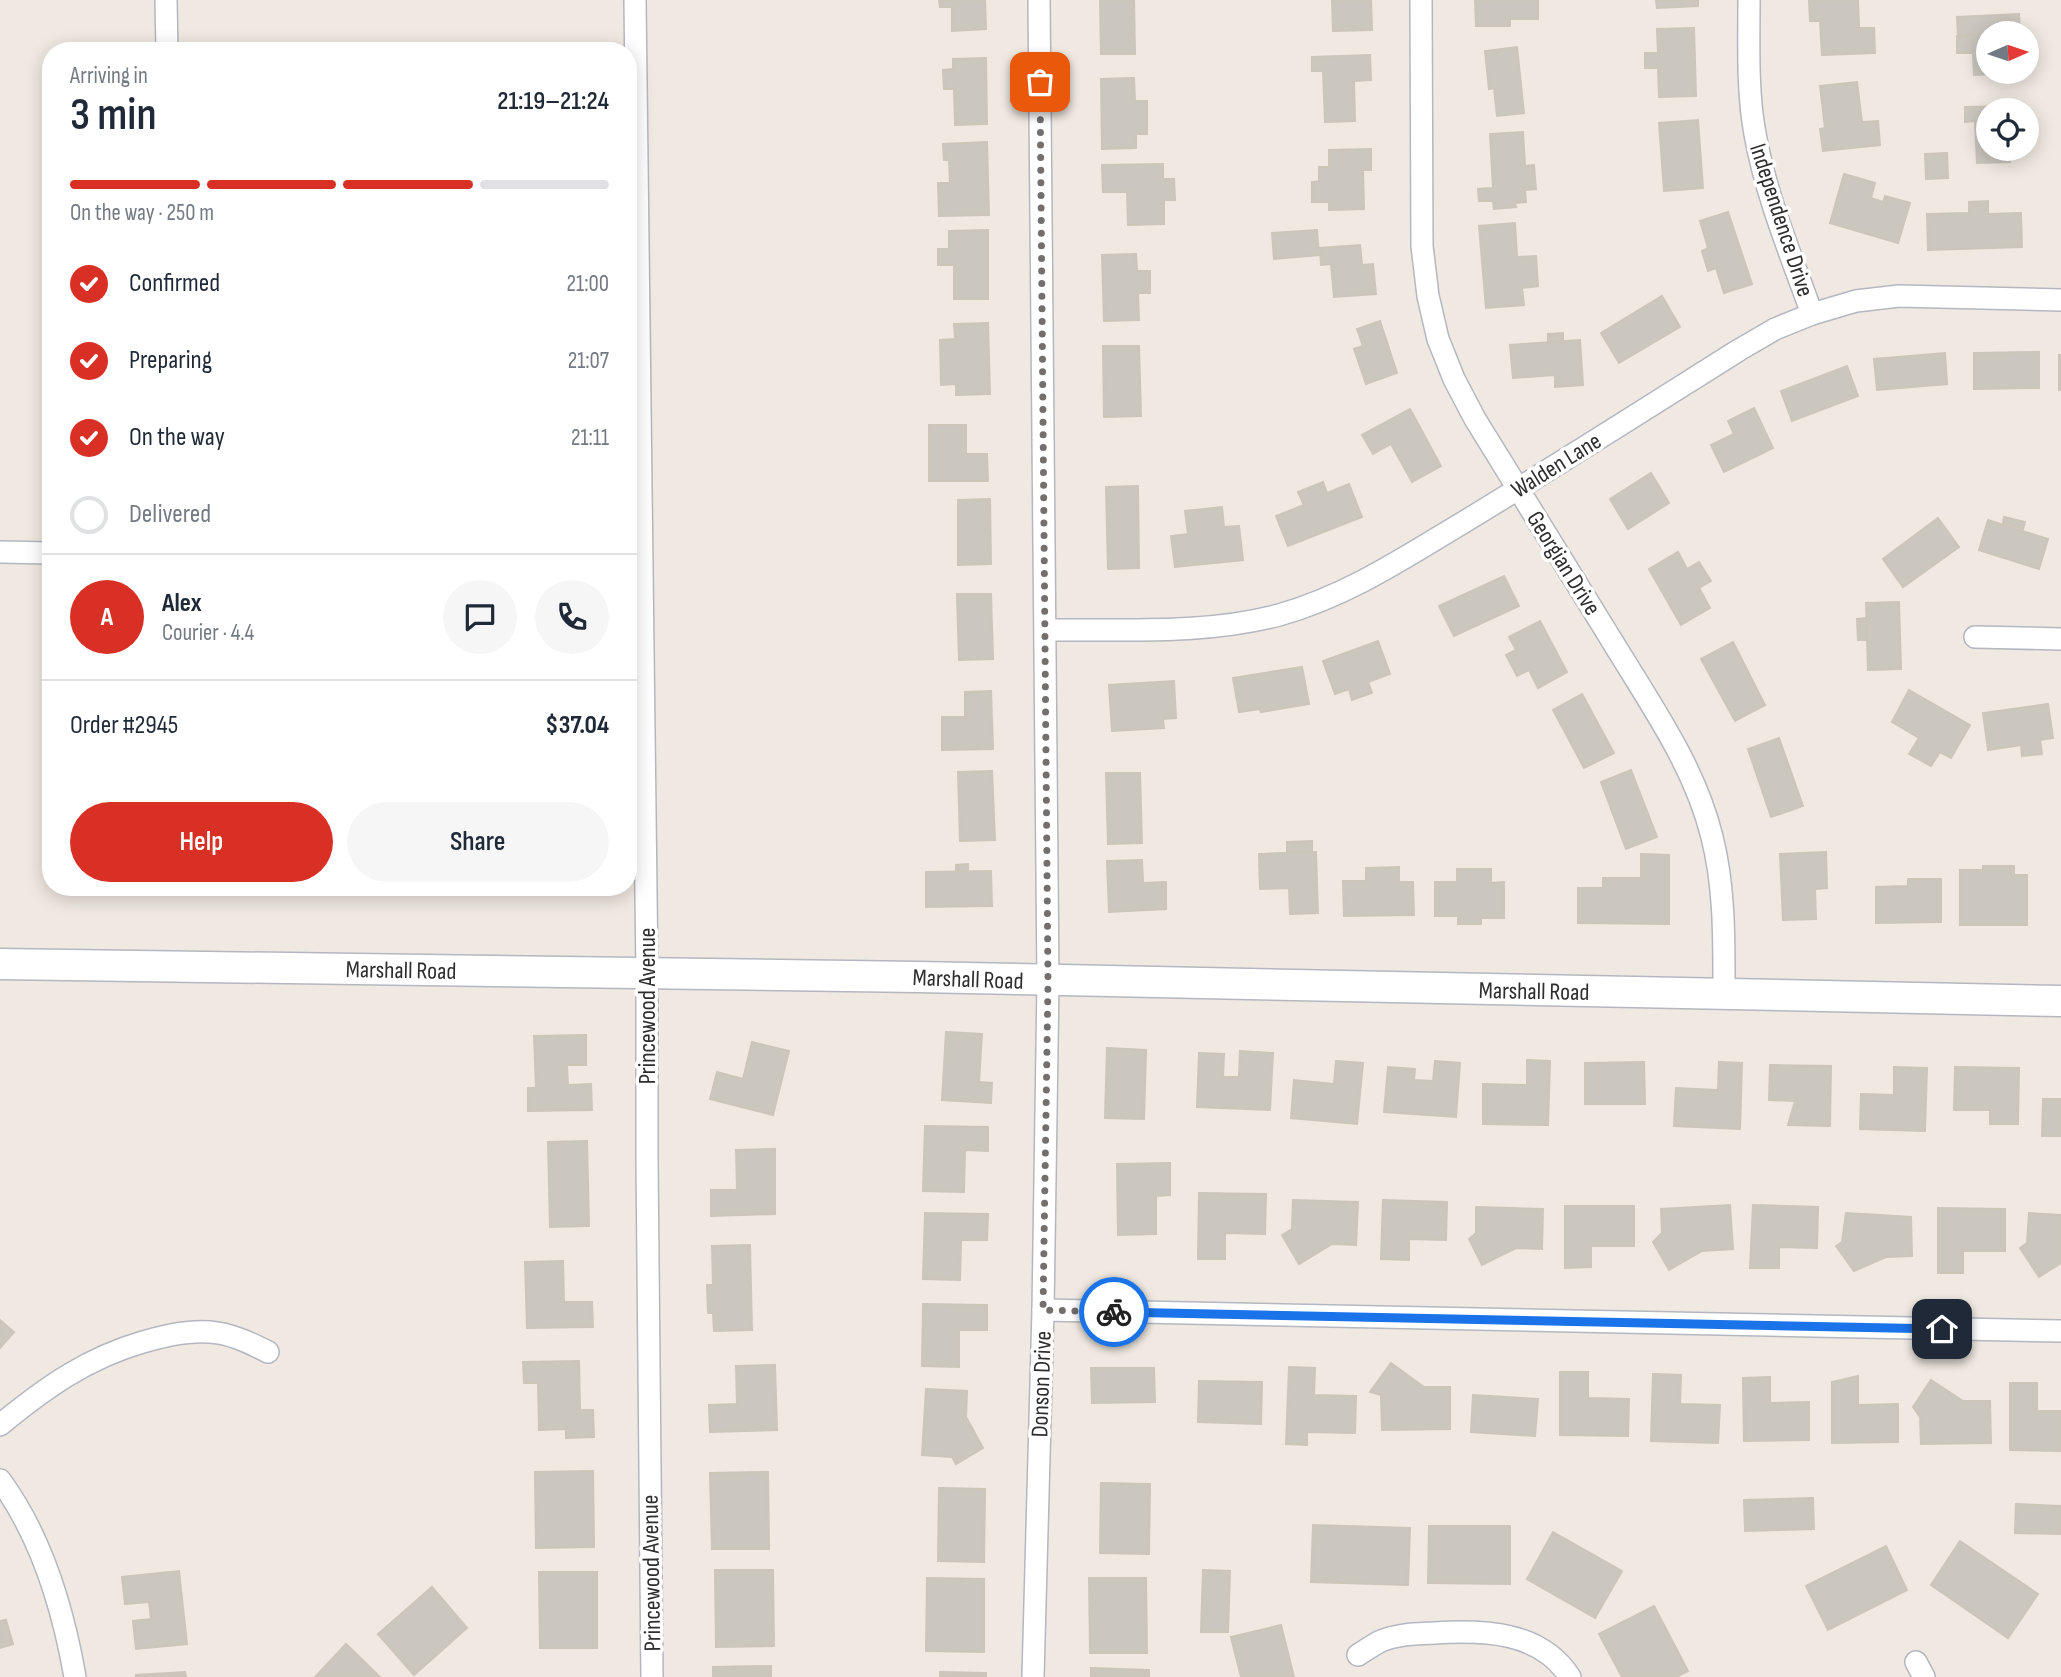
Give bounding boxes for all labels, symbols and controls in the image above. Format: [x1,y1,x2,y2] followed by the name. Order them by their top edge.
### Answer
[1976,21,2039,84] north arrow
[1976,21,2039,161] map controls
[1010,52,1070,112] pin
[70,62,148,90] text: Arriving in
[1021,63,1059,101] icon: bag
[497,86,609,117] text: 21:19–21:24
[70,88,157,143] text: 3 min
[1976,98,2039,161] button: locate
[1743,140,1820,300] street label: Independence Drive
[70,199,214,227] text: On the way · 250 m
[70,265,108,303] icon: check
[129,268,220,299] text: Confirmed
[567,270,609,298] text: 21:00
[70,342,108,380] icon: check
[129,345,212,376] text: Preparing
[568,347,609,375] text: 21:07
[70,419,108,457] icon: check
[129,422,225,453] text: On the way
[571,424,609,452] text: 21:11
[1506,427,1607,504] street label: Walden Lane
[129,499,211,530] text: Delivered
[1520,506,1607,621] street label: Georgian Drive
[443,580,517,654] button: chat
[535,580,609,654] button: phone
[162,588,202,619] text: Alex
[101,602,113,633] text: A
[162,619,254,647] text: Courier · 4.4
[70,710,178,741] text: Order #2945
[545,710,609,741] text: $37.04
[70,802,333,882] button: Help
[347,802,609,882] button: Share
[633,928,662,1084] street label: Princewood Avenue
[345,955,457,986] street label: Marshall Road
[912,963,1024,996] street label: Marshall Road
[1478,976,1590,1007] street label: Marshall Road
[1079,1277,1149,1347] courier
[1095,1293,1133,1331] icon: bike
[1912,1299,1972,1359] pin
[1923,1310,1961,1348] icon: home
[1025,1330,1058,1438] street label: Donson Drive
[636,1494,667,1652] street label: Princewood Avenue

